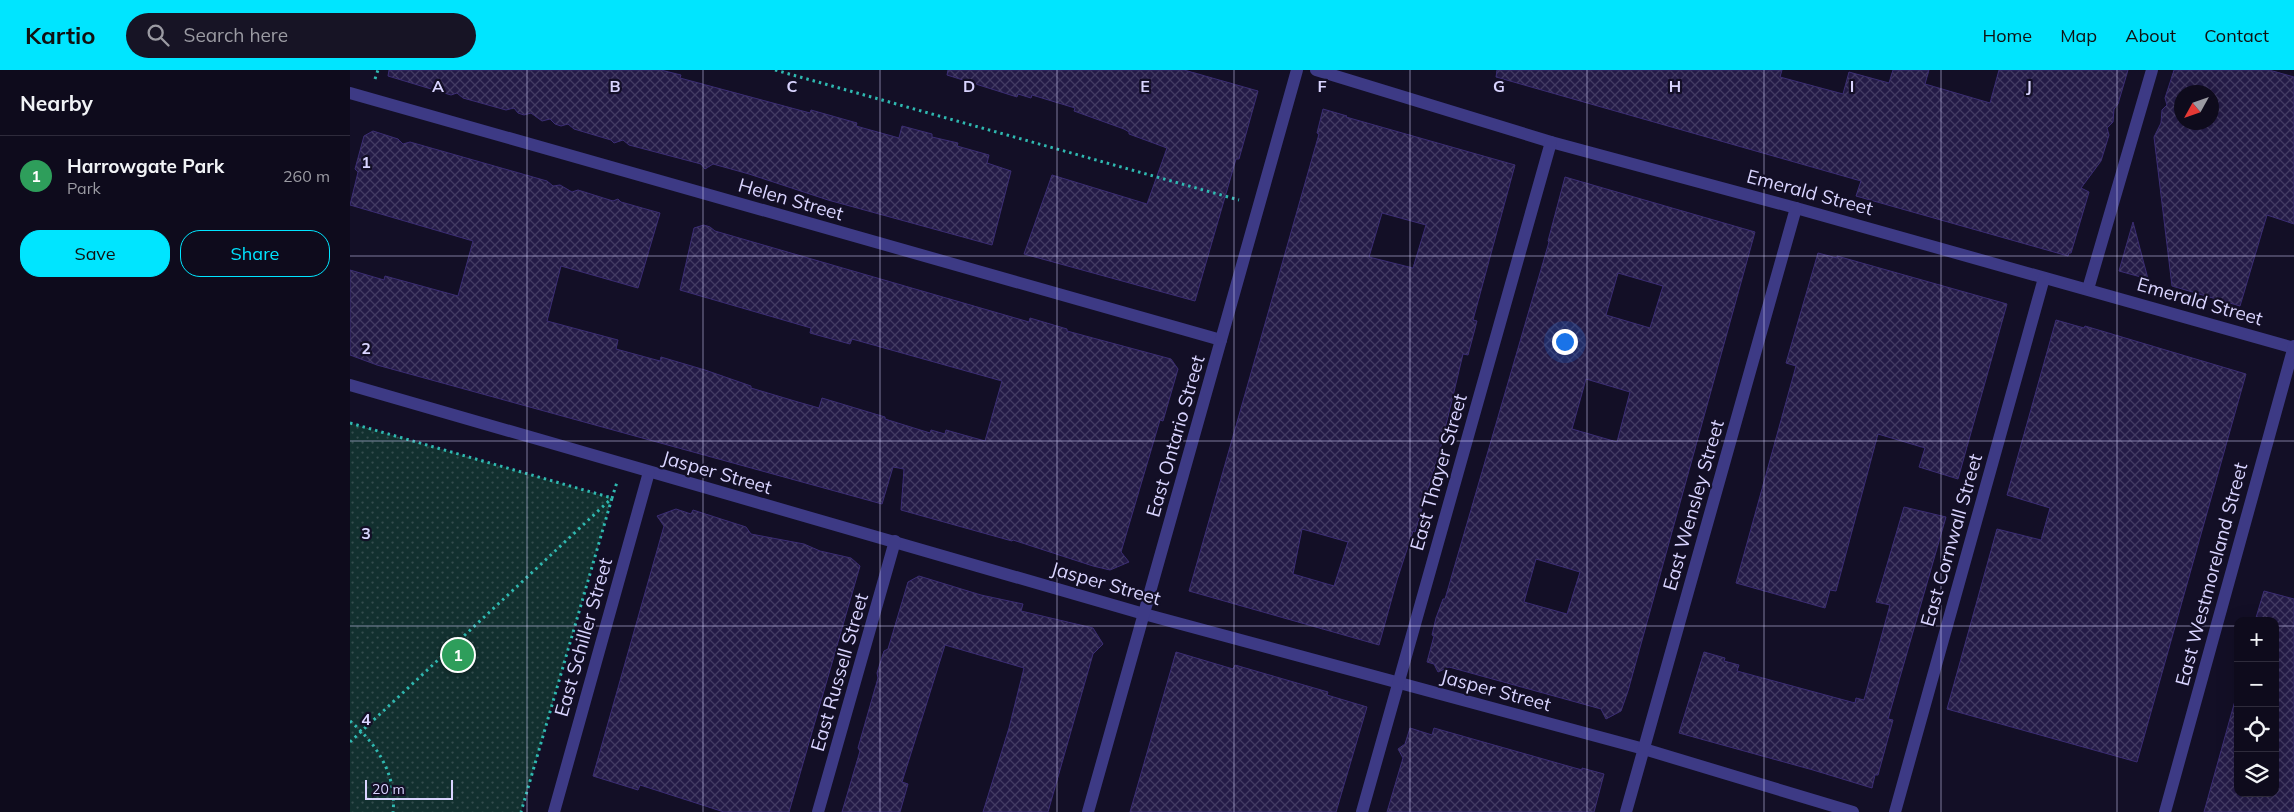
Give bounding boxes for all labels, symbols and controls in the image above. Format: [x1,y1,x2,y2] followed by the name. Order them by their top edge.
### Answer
[126,13,476,58] search box
[25,20,96,50] text: Kartio
[144,21,172,49] icon: search
[184,23,288,47] text: Search here
[1982,24,2032,47] text: Home
[2060,24,2097,47] text: Map
[2125,24,2176,47] text: About
[2204,24,2269,47] text: Contact
[432,76,444,96] text: A
[609,76,621,96] text: B
[787,76,798,96] text: C
[963,76,975,96] text: D
[1140,76,1150,96] text: E
[1317,76,1327,96] text: F
[1493,76,1505,96] text: G
[1669,76,1681,96] text: H
[1850,76,1854,96] text: I
[2026,76,2032,96] text: J
[2174,85,2219,130] north arrow
[20,90,93,116] text: Nearby
[361,152,371,172] text: 1
[67,154,224,178] text: Harrowgate Park
[1744,164,1876,220] street label: Emerald Street
[31,166,41,186] text: 1
[283,166,330,186] text: 260 m
[736,173,847,226] street label: Helen Street
[67,178,101,198] text: Park
[20,230,170,277] button: Save
[180,230,330,277] button: Share
[2134,272,2266,331] street label: Emerald Street
[1552,329,1578,355] your location
[361,338,371,358] text: 2
[1140,352,1210,520] street label: East Ontario Street
[1404,391,1472,553] street label: East Thayer Street
[1657,416,1729,593] street label: East Wensley Street
[659,445,775,499] street label: Jasper Street
[1915,450,1987,629] street label: East Cornwall Street
[2170,459,2252,688] street label: East Westmoreland Street
[361,523,371,543] text: 3
[549,555,617,719] street label: East Schiller Street
[1048,556,1164,610] street label: Jasper Street
[805,590,873,754] street label: East Russell Street
[2234,617,2279,797] map controls
[2234,617,2279,662] button: +
[442,636,474,674] pin: 1
[2234,662,2279,707] button: −
[1438,664,1554,716] street label: Jasper Street
[2234,707,2279,752] button: locate
[361,709,371,729] text: 4
[2234,752,2279,797] button: layers
[365,777,452,800] scale bar
[372,780,405,798] text: 20 m

